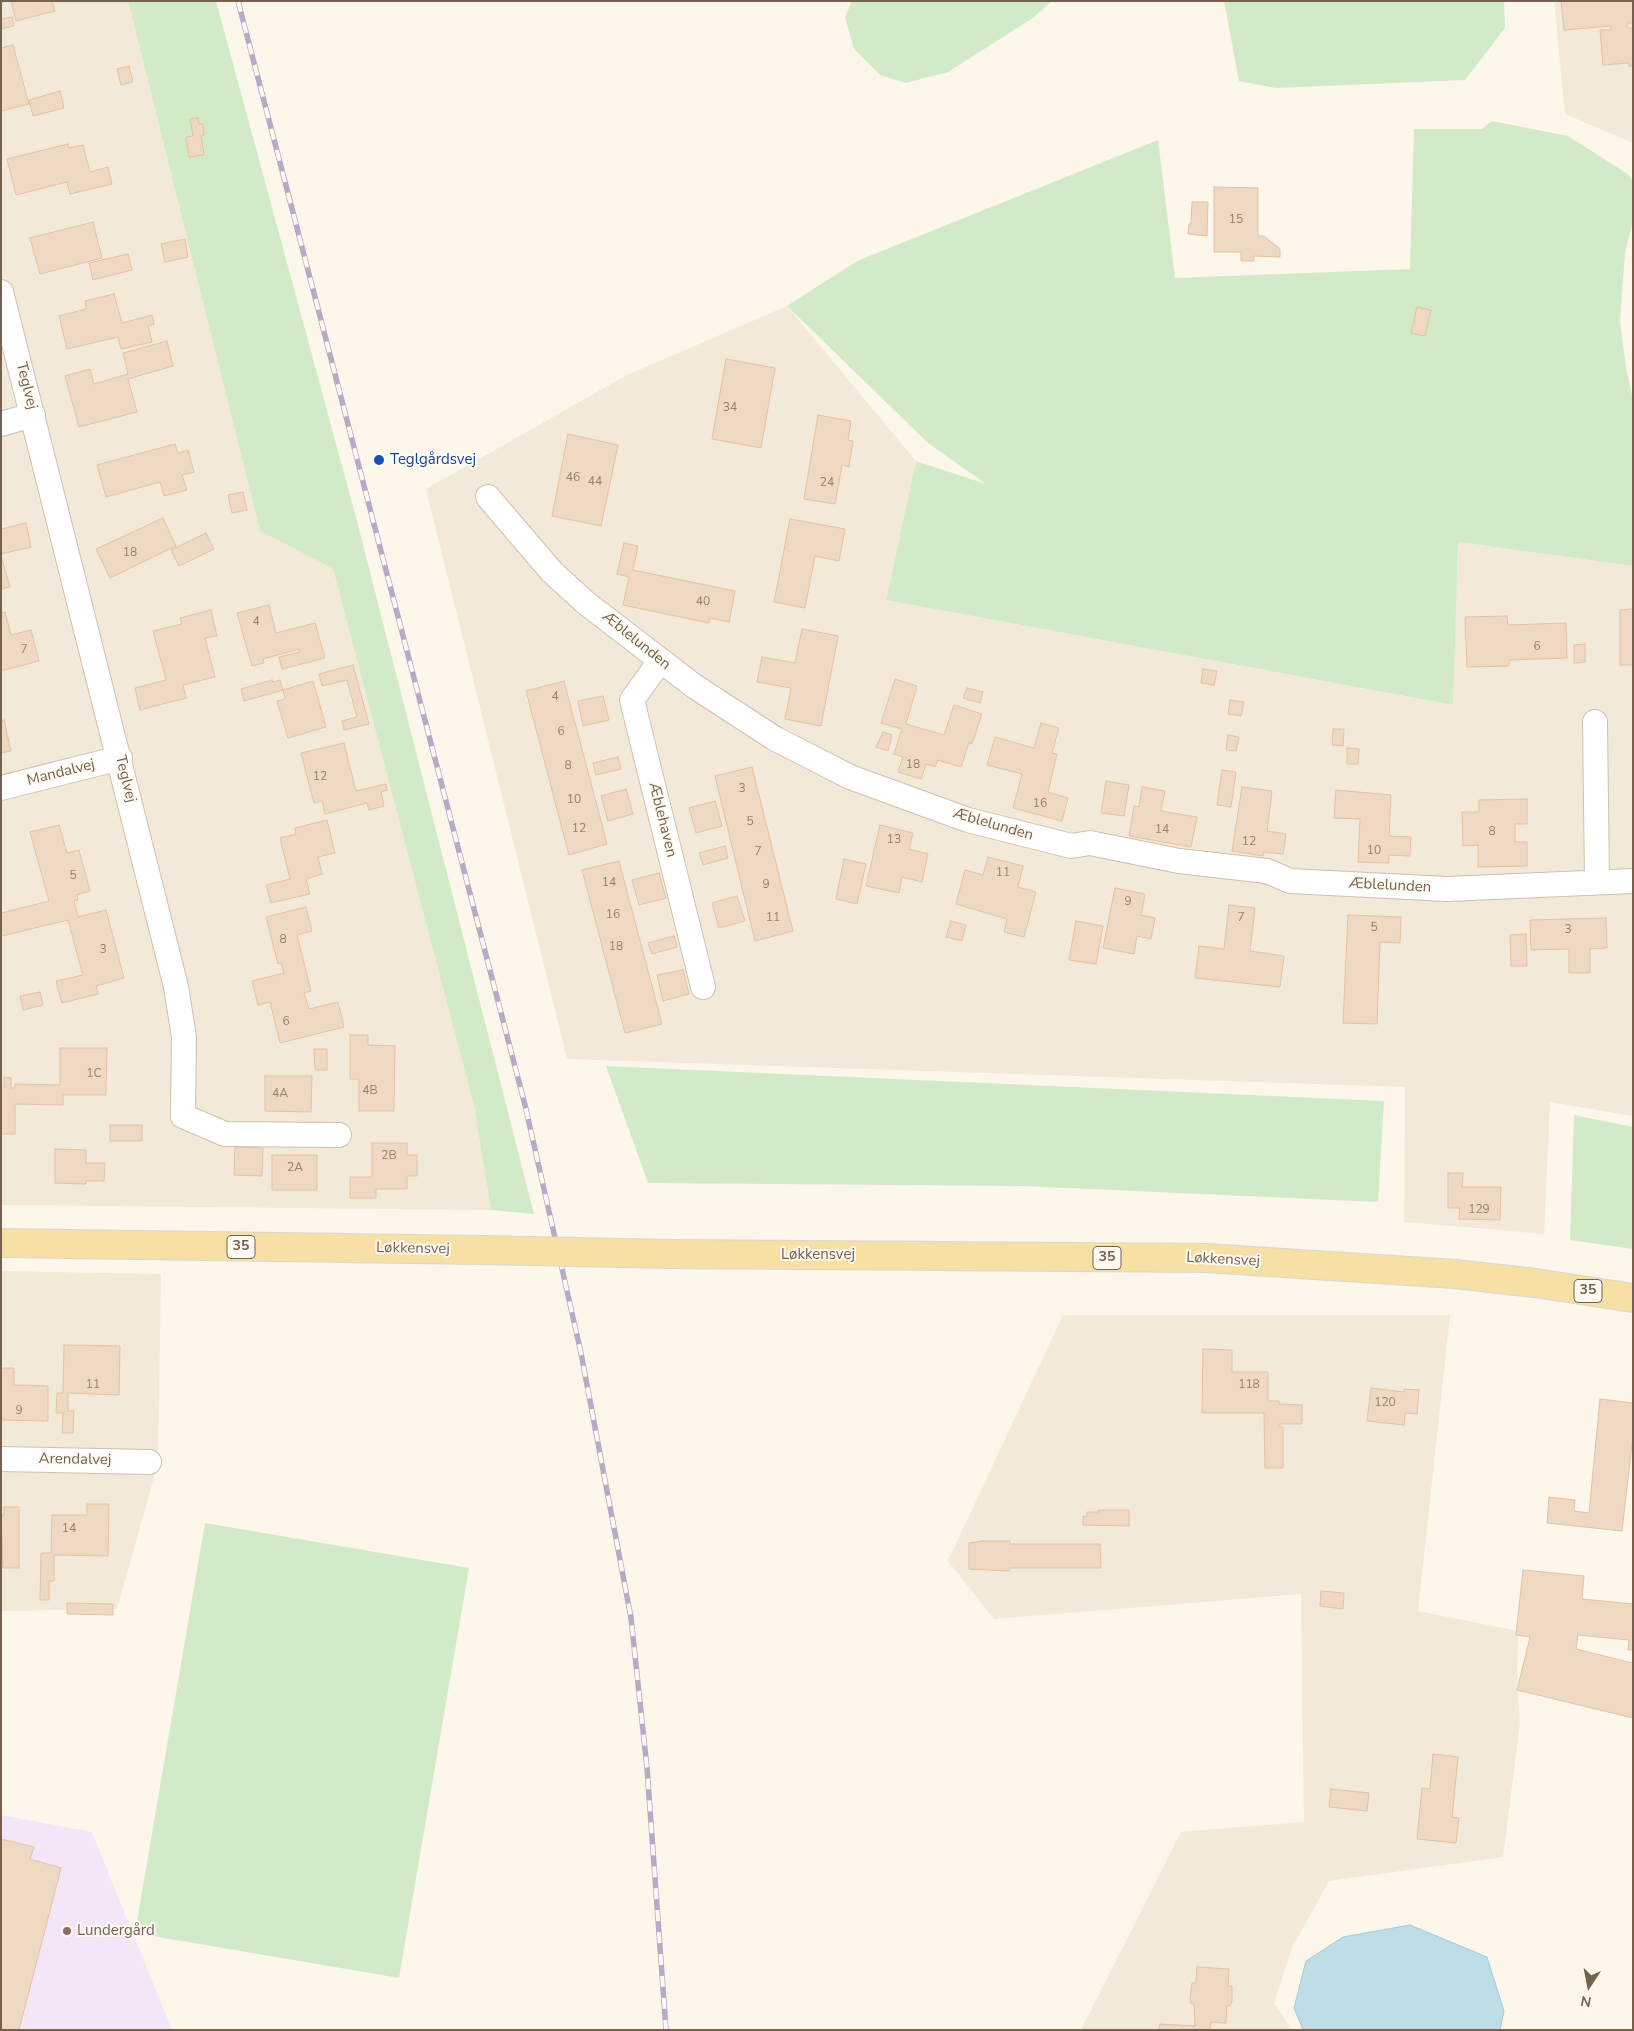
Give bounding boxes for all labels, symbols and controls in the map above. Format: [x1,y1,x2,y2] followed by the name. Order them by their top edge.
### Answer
[1229,213,1243,227] house number: 15
[11,361,41,411] street label: Teglvej
[723,401,737,415] house number: 34
[390,451,476,469] place label: Teglgårdsvej
[372,453,386,467] marker: Teglgårdsvej
[566,471,580,485] house number: 46
[588,475,602,489] house number: 44
[820,476,834,490] house number: 24
[123,546,137,560] house number: 18
[696,595,710,609] house number: 40
[598,608,674,674] street label: Æblelunden
[252,615,260,629] house number: 4
[1533,640,1541,654] house number: 6
[20,643,28,657] house number: 7
[551,690,559,704] house number: 4
[557,725,565,739] house number: 6
[110,754,140,804] street label: Teglvej
[25,756,97,790] street label: Mandalvej
[906,758,920,772] house number: 18
[564,759,572,773] house number: 8
[313,770,327,784] house number: 12
[644,781,680,859] street label: Æblehaven
[738,782,746,796] house number: 3
[567,793,581,807] house number: 10
[1033,797,1047,811] house number: 16
[951,805,1035,845] street label: Æblelunden
[746,815,754,829] house number: 5
[572,822,586,836] house number: 12
[1155,823,1169,837] house number: 14
[1488,825,1496,839] house number: 8
[887,833,901,847] house number: 13
[1242,835,1256,849] house number: 12
[1367,844,1381,858] house number: 10
[754,845,762,859] house number: 7
[996,866,1010,880] house number: 11
[69,869,77,883] house number: 5
[1348,875,1432,897] street label: Æblelunden
[602,876,616,890] house number: 14
[762,878,770,892] house number: 9
[1124,895,1132,909] house number: 9
[606,908,620,922] house number: 16
[766,911,780,925] house number: 11
[1237,911,1245,925] house number: 7
[1370,921,1378,935] house number: 5
[1564,923,1572,937] house number: 3
[279,933,287,947] house number: 8
[609,940,623,954] house number: 18
[99,943,107,957] house number: 3
[282,1015,290,1029] house number: 6
[86,1067,102,1081] house number: 1C
[362,1084,378,1098] house number: 4B
[272,1087,288,1101] house number: 4A
[381,1149,397,1163] house number: 2B
[287,1161,303,1175] house number: 2A
[1468,1203,1490,1217] house number: 129
[227,1236,255,1258] road number: 35
[376,1239,450,1259] street label: Løkkensvej
[781,1246,855,1264] street label: Løkkensvej
[1093,1246,1121,1270] road number: 35
[1186,1249,1260,1271] street label: Løkkensvej
[1574,1280,1602,1302] road number: 35
[86,1378,100,1392] house number: 11
[1238,1378,1260,1392] house number: 118
[1374,1396,1396,1410] house number: 120
[15,1404,23,1418] house number: 9
[38,1450,112,1470] street label: Arendalvej
[62,1522,76,1536] house number: 14
[77,1922,155,1940] place label: Lundergård
[61,1925,73,1937] marker: Lundergård
[1564,1961,1614,2011] north arrow
[1579,1991,1593,2012] text: N

